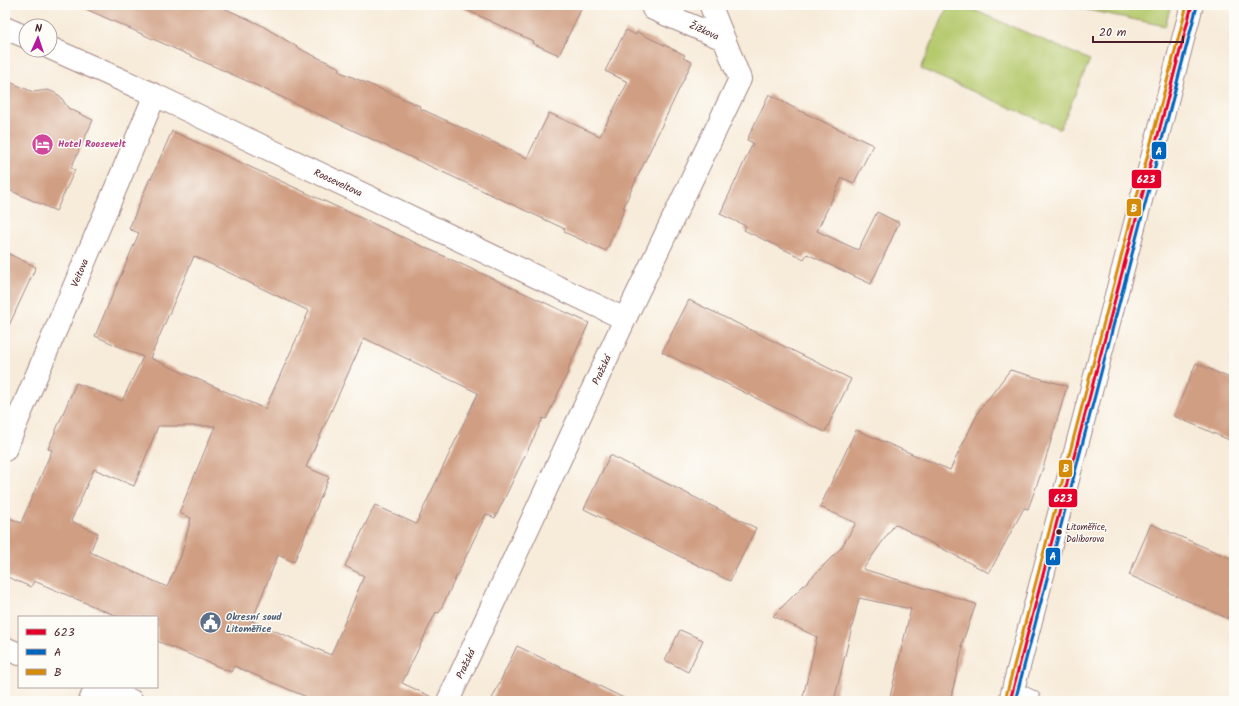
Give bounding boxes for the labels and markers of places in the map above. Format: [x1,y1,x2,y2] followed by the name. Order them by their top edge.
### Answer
[30,131,56,157] hotel icon: Hotel Roosevelt
[58,136,126,152] place label: Hotel Roosevelt
[1066,520,1107,547] place label: Litoměřice, Daliborova
[1054,527,1064,537] marker: Litoměřice, Daliborova
[226,609,282,637] place label: Okresní soud Litoměřice
[197,610,223,636] public building icon: Okresní soud Litoměřice

